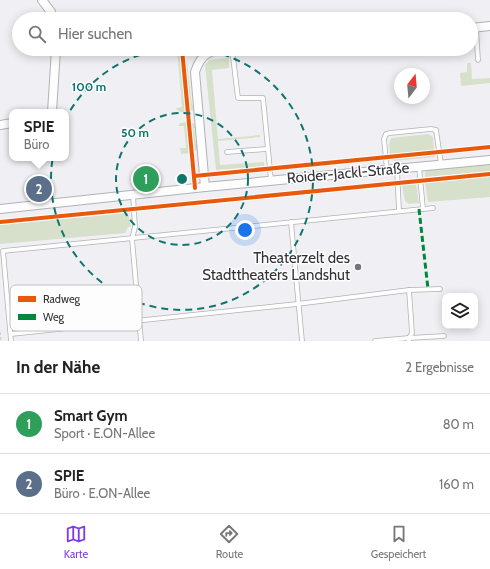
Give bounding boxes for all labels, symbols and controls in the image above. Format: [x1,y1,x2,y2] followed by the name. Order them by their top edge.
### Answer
[12,12,478,56] search box
[26,23,48,45] icon: search
[58,25,133,43] text: Hier suchen
[394,68,430,104] north arrow
[72,79,106,94] text: 100 m
[9,109,69,161] popup
[24,118,54,136] text: SPIE
[121,125,149,140] text: 50 m
[24,136,49,152] text: Büro
[286,159,410,187] street label: Roider-Jackl-Straße
[133,164,159,194] pin: 1
[175,172,189,186] centre of rings
[26,174,52,204] pin: 2
[235,220,255,240] your location
[202,249,350,284] place label: Theaterzelt des Stadttheaters Landshut
[353,262,363,272] marker: Theaterzelt des Stadttheaters Landshut
[10,285,142,331] legend
[43,292,81,306] text: Radweg
[442,293,478,329] map controls
[442,293,478,329] button: layers
[43,310,65,324] text: Weg
[16,357,100,377] text: In der Nähe
[405,359,474,375] text: 2 Ergebnisse
[54,407,127,425] text: Smart Gym
[27,416,31,432] text: 1
[443,416,474,432] text: 80 m
[54,425,155,441] text: Sport · E.ON-Allee
[54,467,84,485] text: SPIE
[26,476,32,492] text: 2
[439,476,474,492] text: 160 m
[54,485,150,501] text: Büro · E.ON-Allee
[64,523,88,561] tab: Karte
[216,523,243,561] tab: Route
[371,523,426,561] tab: Gespeichert

